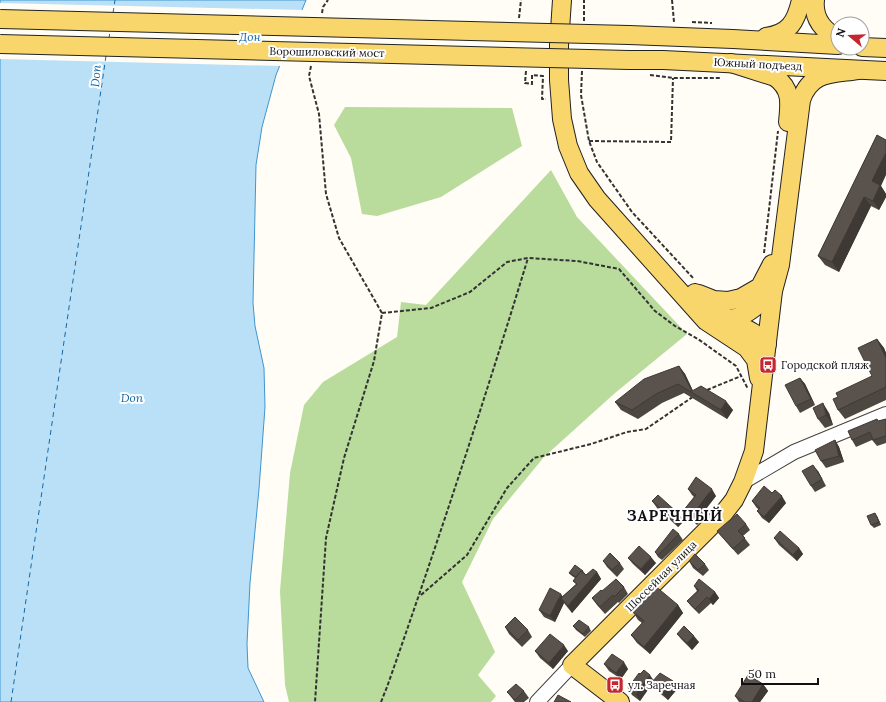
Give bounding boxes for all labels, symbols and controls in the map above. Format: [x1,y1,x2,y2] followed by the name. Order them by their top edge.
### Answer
[830,16,870,56] north arrow
[833,26,849,39] text: N
[238,29,262,44] water label: Дон
[269,44,385,60] street label: Ворошиловский мост
[713,55,803,73] street label: Южный подъезд
[87,63,104,88] water label: Don
[758,355,778,375] bus stop icon: Городской пляж
[781,358,869,372] place label: Городской пляж
[121,390,144,405] water label: Don
[627,506,723,525] district label: ЗАРЕЧНЫЙ
[623,537,700,614] street label: Шоссейная улица
[742,660,818,686] scale bar
[748,666,776,681] text: 50 m
[605,675,625,695] bus stop icon: ул. Заречная
[628,678,696,692] place label: ул. Заречная

